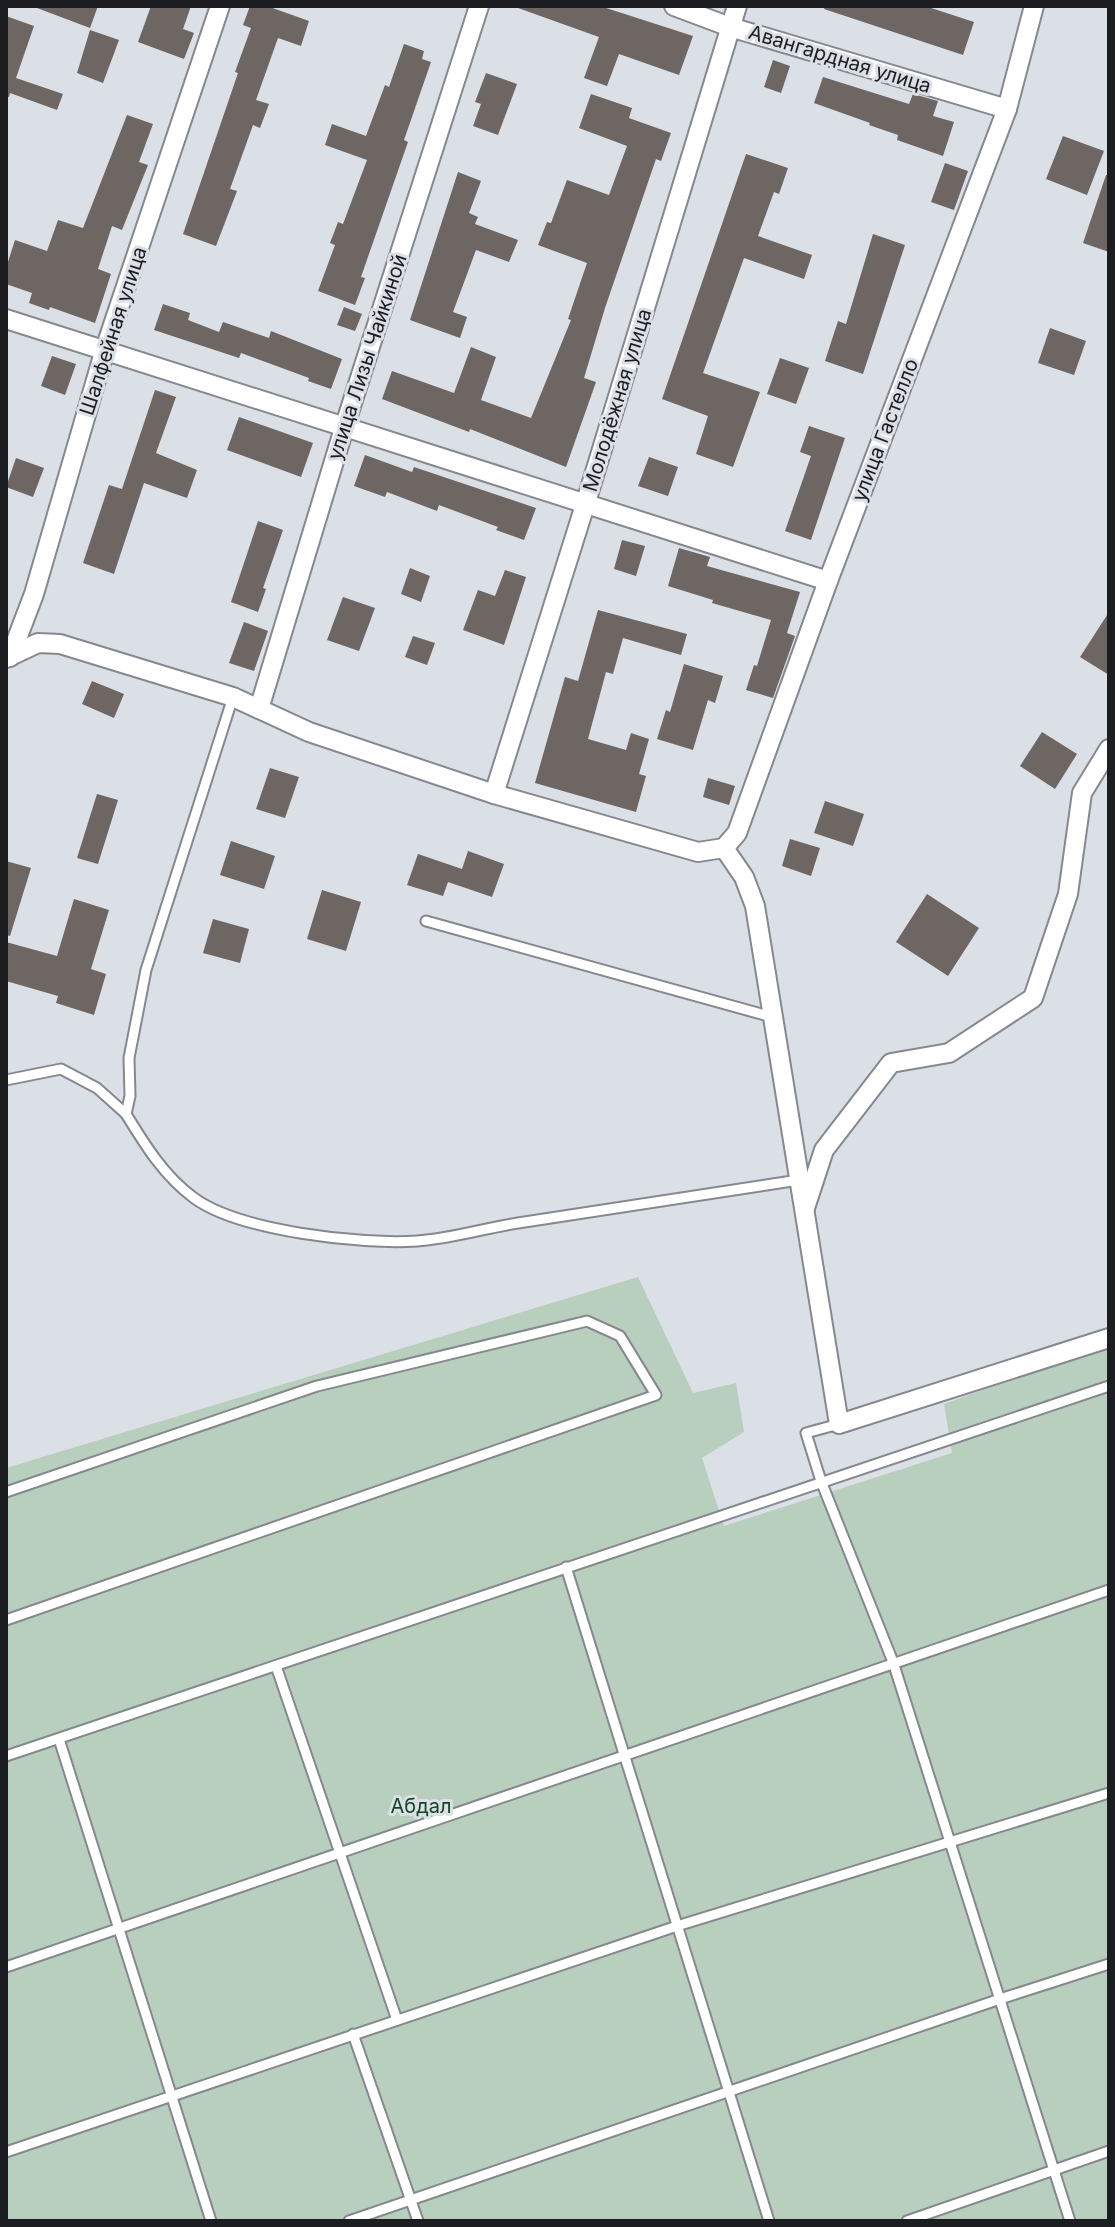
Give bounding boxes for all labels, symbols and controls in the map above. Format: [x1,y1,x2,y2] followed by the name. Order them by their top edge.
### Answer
[746,20,934,98] street label: Авангардная улица
[74,244,152,418] street label: Шалфейная улица
[322,251,412,463] street label: улица Лизы Чайкиной
[578,306,656,494] street label: Молодёжная улица
[847,355,923,505] street label: улица Гастелло
[391,1794,451,1818] park label: Абдал

